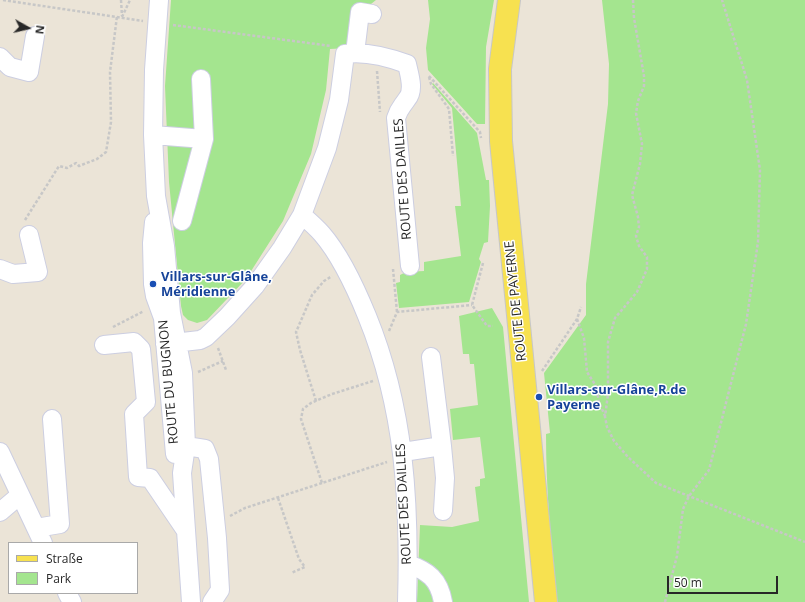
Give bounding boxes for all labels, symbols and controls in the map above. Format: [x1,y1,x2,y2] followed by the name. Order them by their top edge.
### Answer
[8,8,48,48] north arrow
[32,24,48,35] text: N
[391,118,415,240] street label: ROUTE DES DAILLES
[502,240,530,362] street label: ROUTE DE PAYERNE
[161,269,272,300] place label: Villars-sur-Glâne, Méridienne
[148,279,158,289] marker: Villars-sur-Glâne, Méridienne
[156,319,182,445] street label: ROUTE DU BUGNON
[547,382,686,413] place label: Villars-sur-Glâne,R.de Payerne
[534,392,544,402] marker: Villars-sur-Glâne,R.de Payerne
[393,443,415,565] street label: ROUTE DES DAILLES
[8,542,138,594] legend
[46,550,83,567] text: Straße
[669,568,780,594] scale bar
[46,570,71,587] text: Park
[674,574,702,591] text: 50 m

